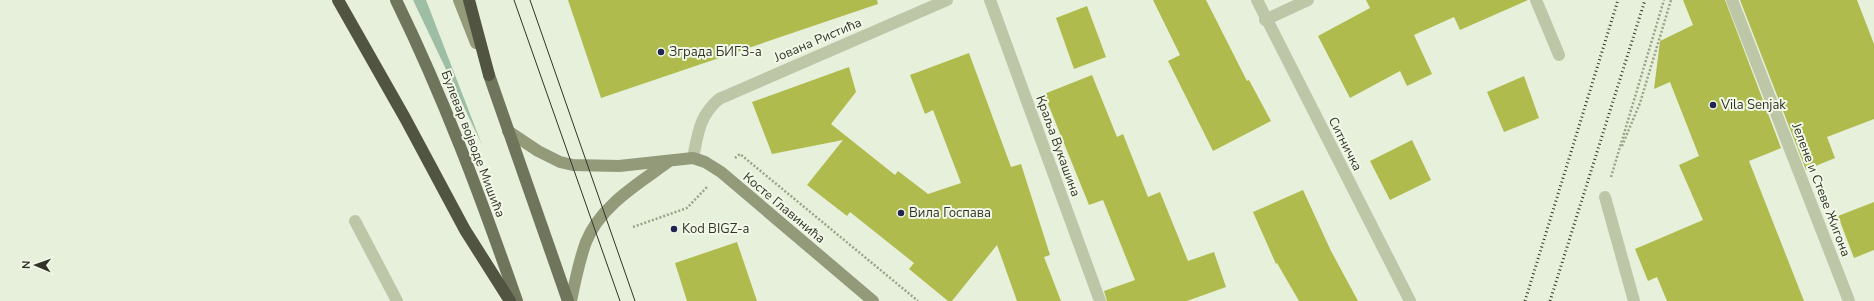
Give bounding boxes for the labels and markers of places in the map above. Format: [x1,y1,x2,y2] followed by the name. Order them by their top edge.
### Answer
[669,43,762,61] place label: Зграда БИГЗ-а
[656,47,666,57] marker: Зграда БИГЗ-а
[1720,96,1786,114] place label: Vila Senjak
[1708,100,1718,110] marker: Vila Senjak
[909,204,991,222] place label: Вила Госпава
[896,208,906,218] marker: Вила Госпава
[682,220,749,238] place label: Kod BIGZ-a
[669,224,679,234] marker: Kod BIGZ-a

